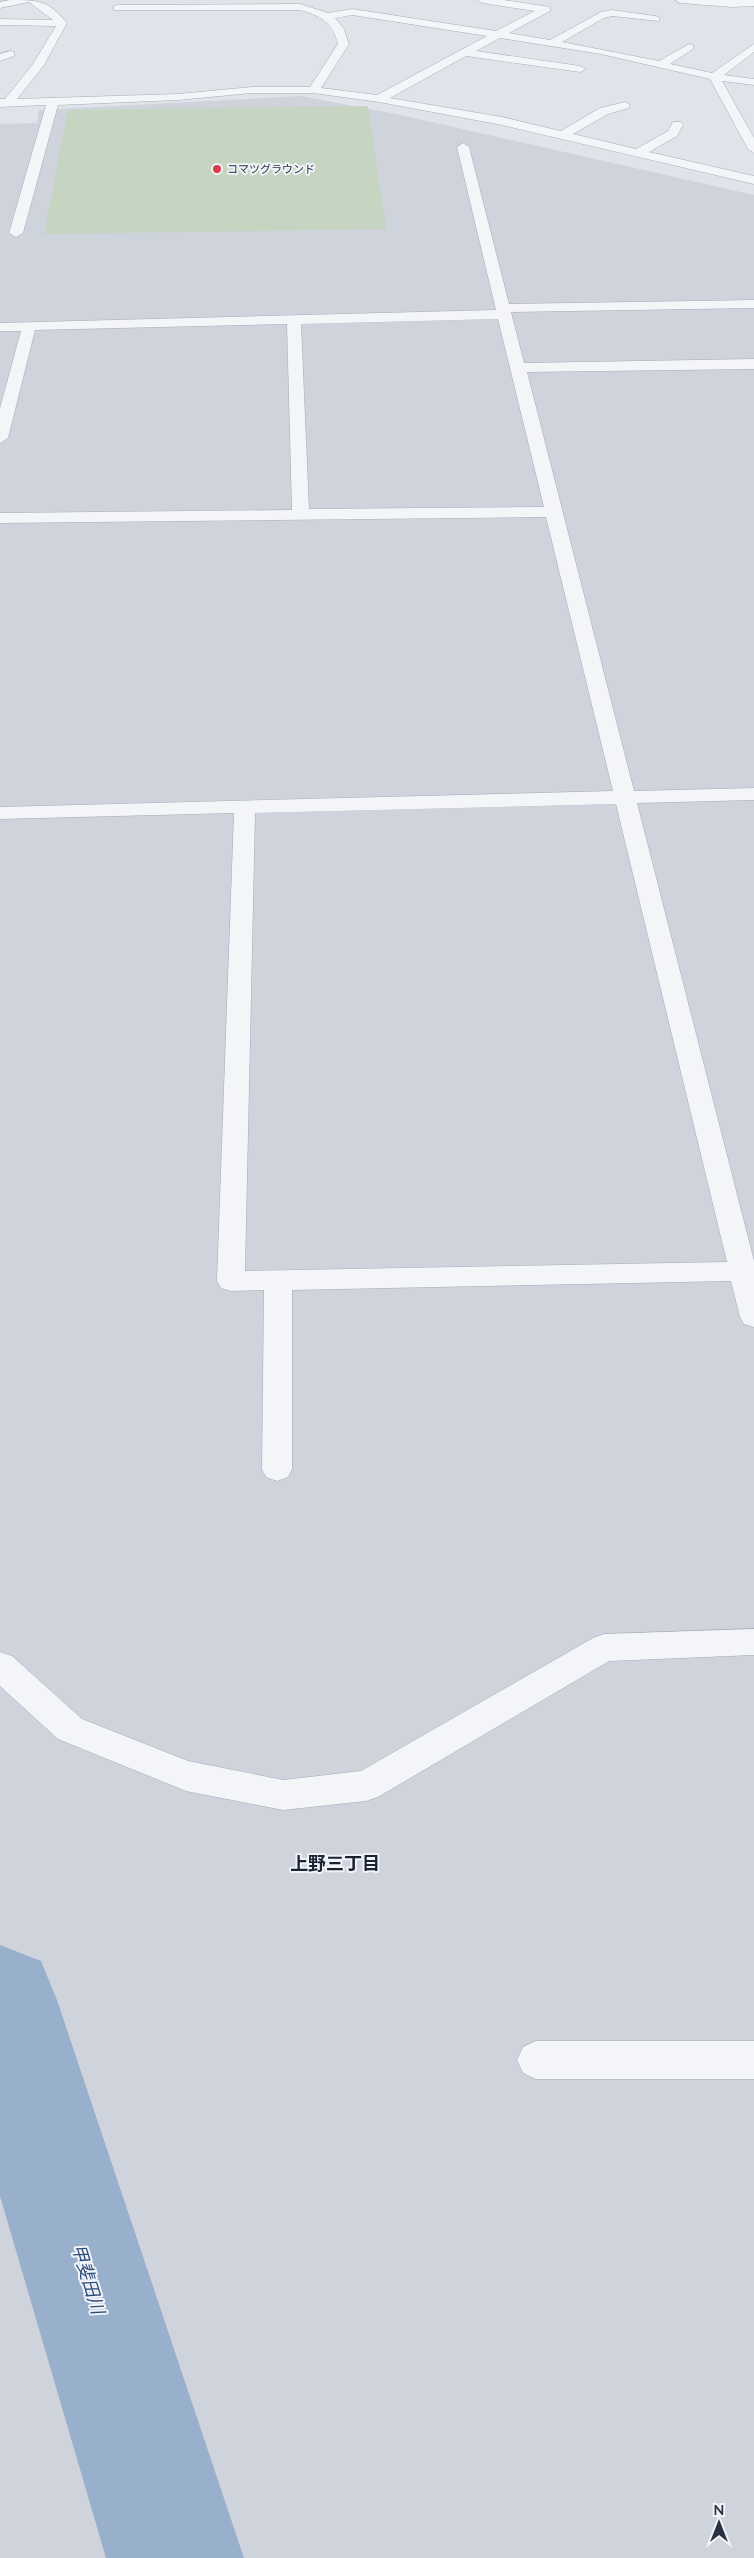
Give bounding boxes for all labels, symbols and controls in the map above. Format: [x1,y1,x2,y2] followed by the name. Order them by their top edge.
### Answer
[227,162,315,175] place label: コマツグラウンド
[211,163,223,175] marker: コマツグラウンド
[290,1852,380,1874] district label: 上野三丁目
[68,2241,111,2318] water label: 甲斐田川
[694,2498,744,2548] north arrow
[714,2501,724,2518] text: N

